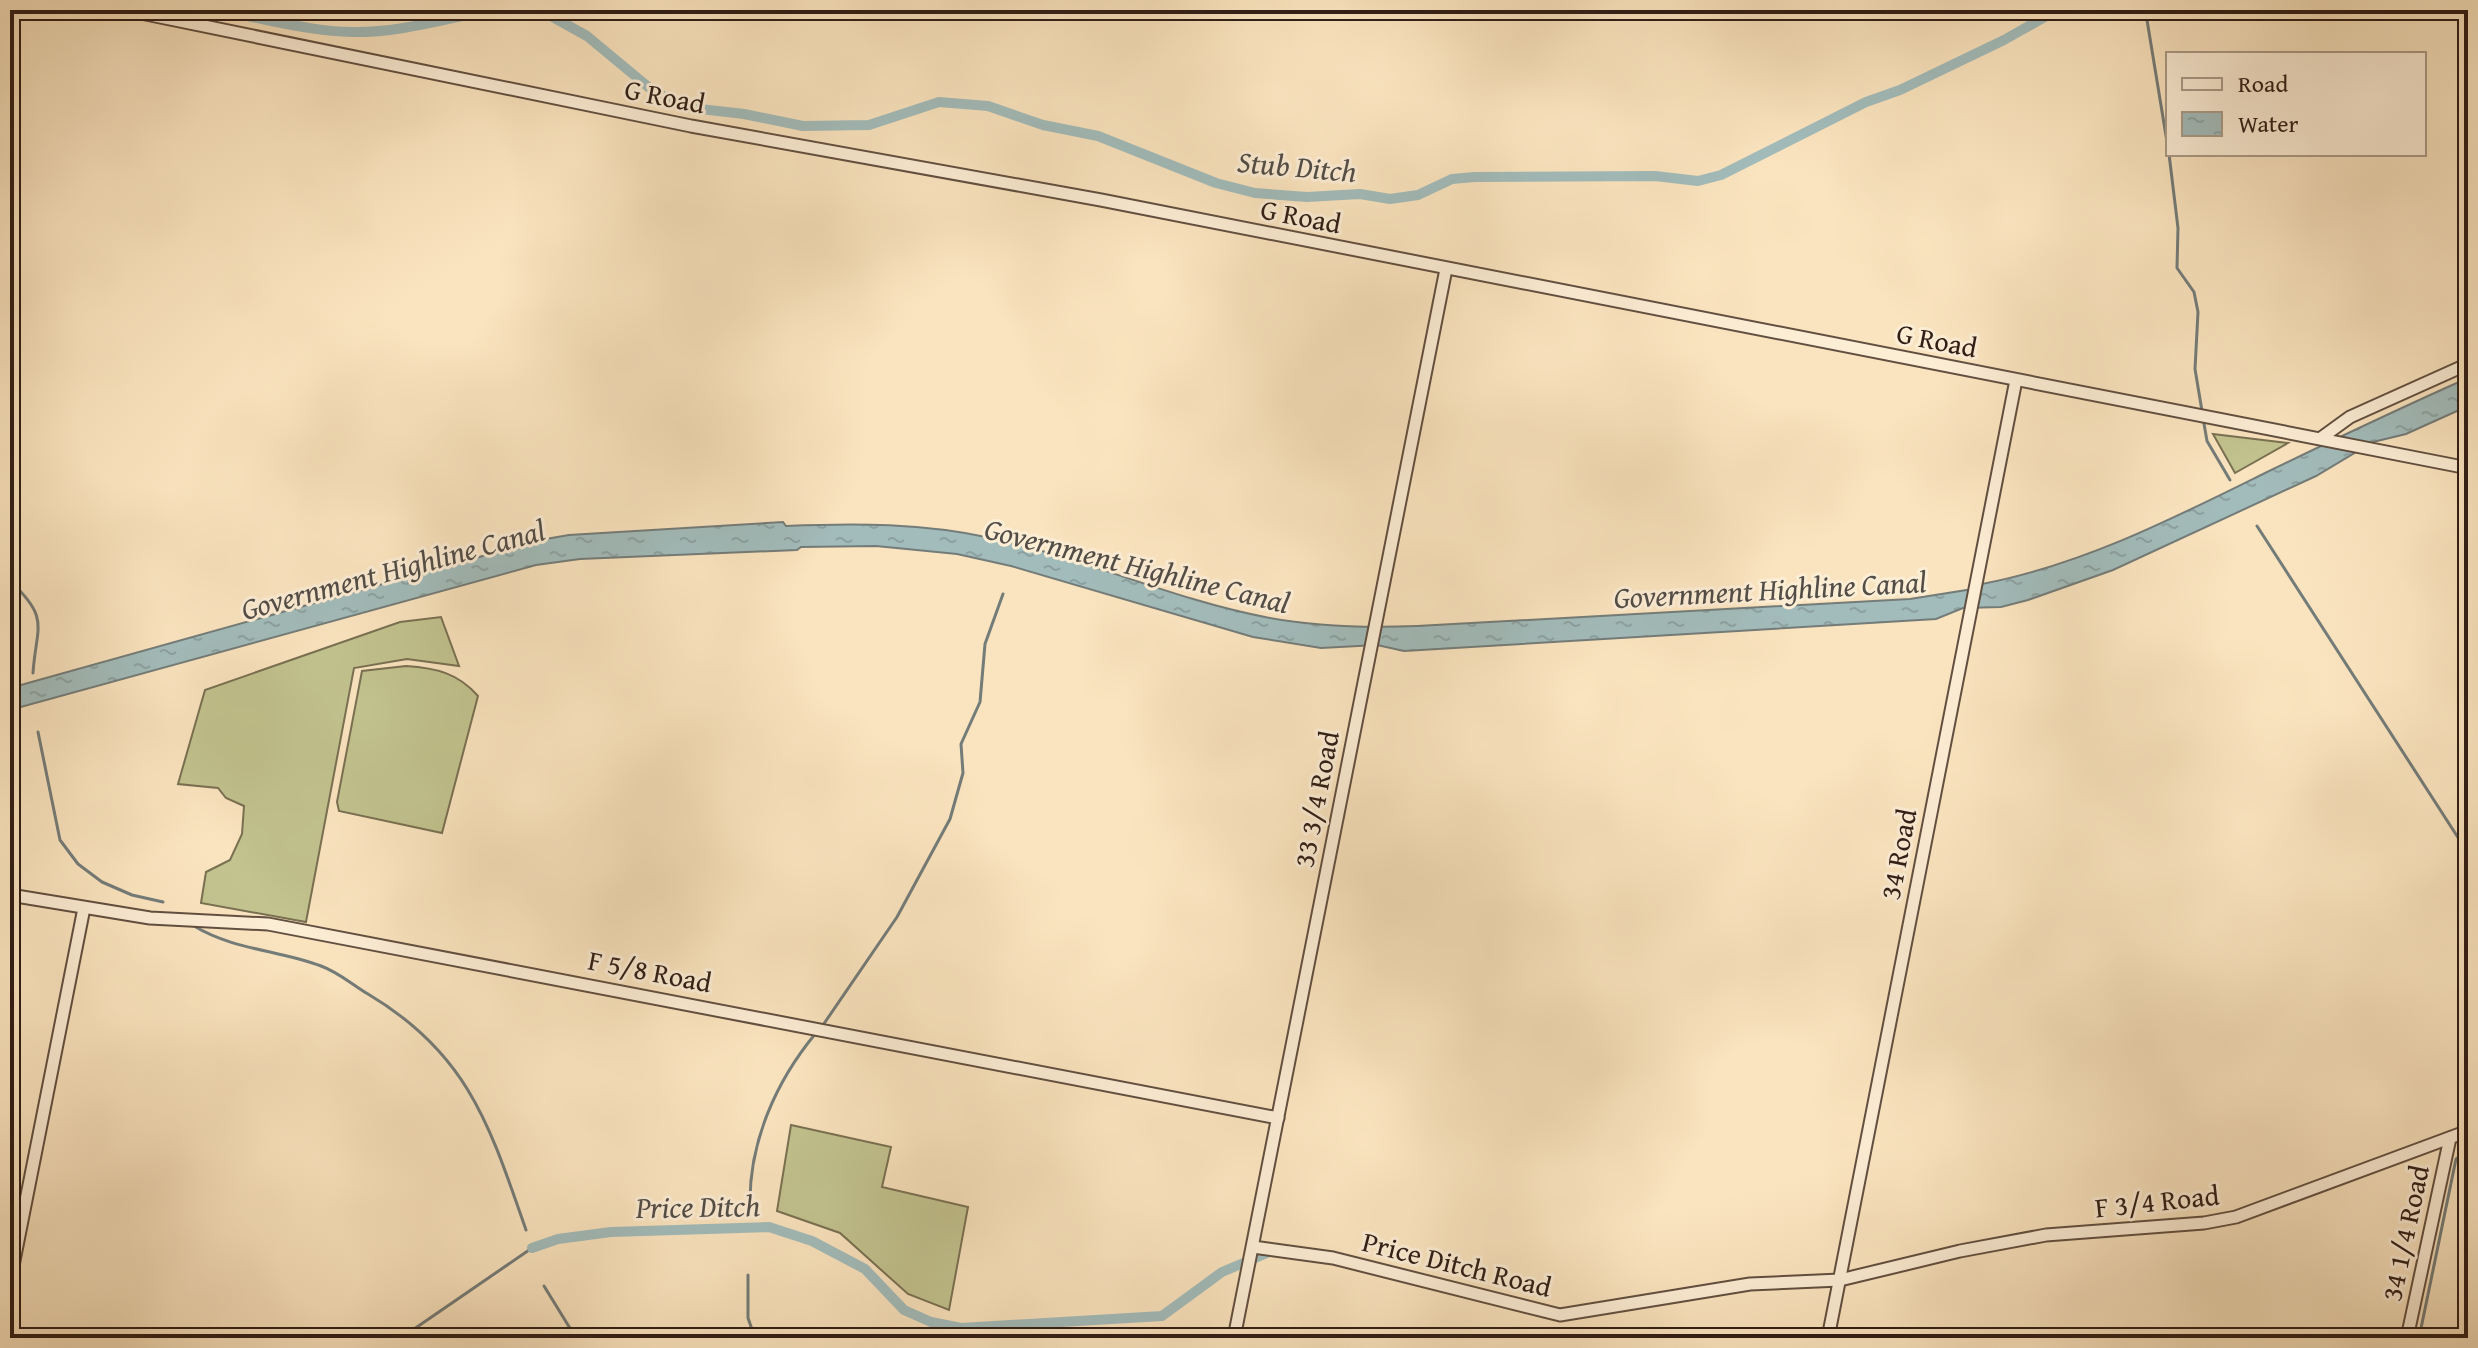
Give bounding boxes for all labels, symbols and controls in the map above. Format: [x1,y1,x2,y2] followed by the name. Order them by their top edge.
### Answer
[2166,52,2426,156] legend
[2238,66,2288,101] text: Road
[621,68,709,123] street label: G Road
[2238,106,2299,141] text: Water
[1236,139,1359,193] water label: Stub Ditch
[1257,188,1345,243] street label: G Road
[1893,312,1981,367] street label: G Road
[980,506,1294,624] water label: Government Highline Canal
[236,507,550,631] water label: Government Highline Canal
[1612,559,1927,619] water label: Government Highline Canal
[1282,727,1349,871] street label: 33 3/4 Road
[1869,805,1926,903] street label: 34 Road
[585,938,715,1003] street label: F 5/8 Road
[2370,1161,2439,1305] street label: 34 1/4 Road
[2093,1174,2221,1227] street label: F 3/4 Road
[634,1183,761,1229] water label: Price Ditch
[1358,1220,1556,1307] street label: Price Ditch Road

